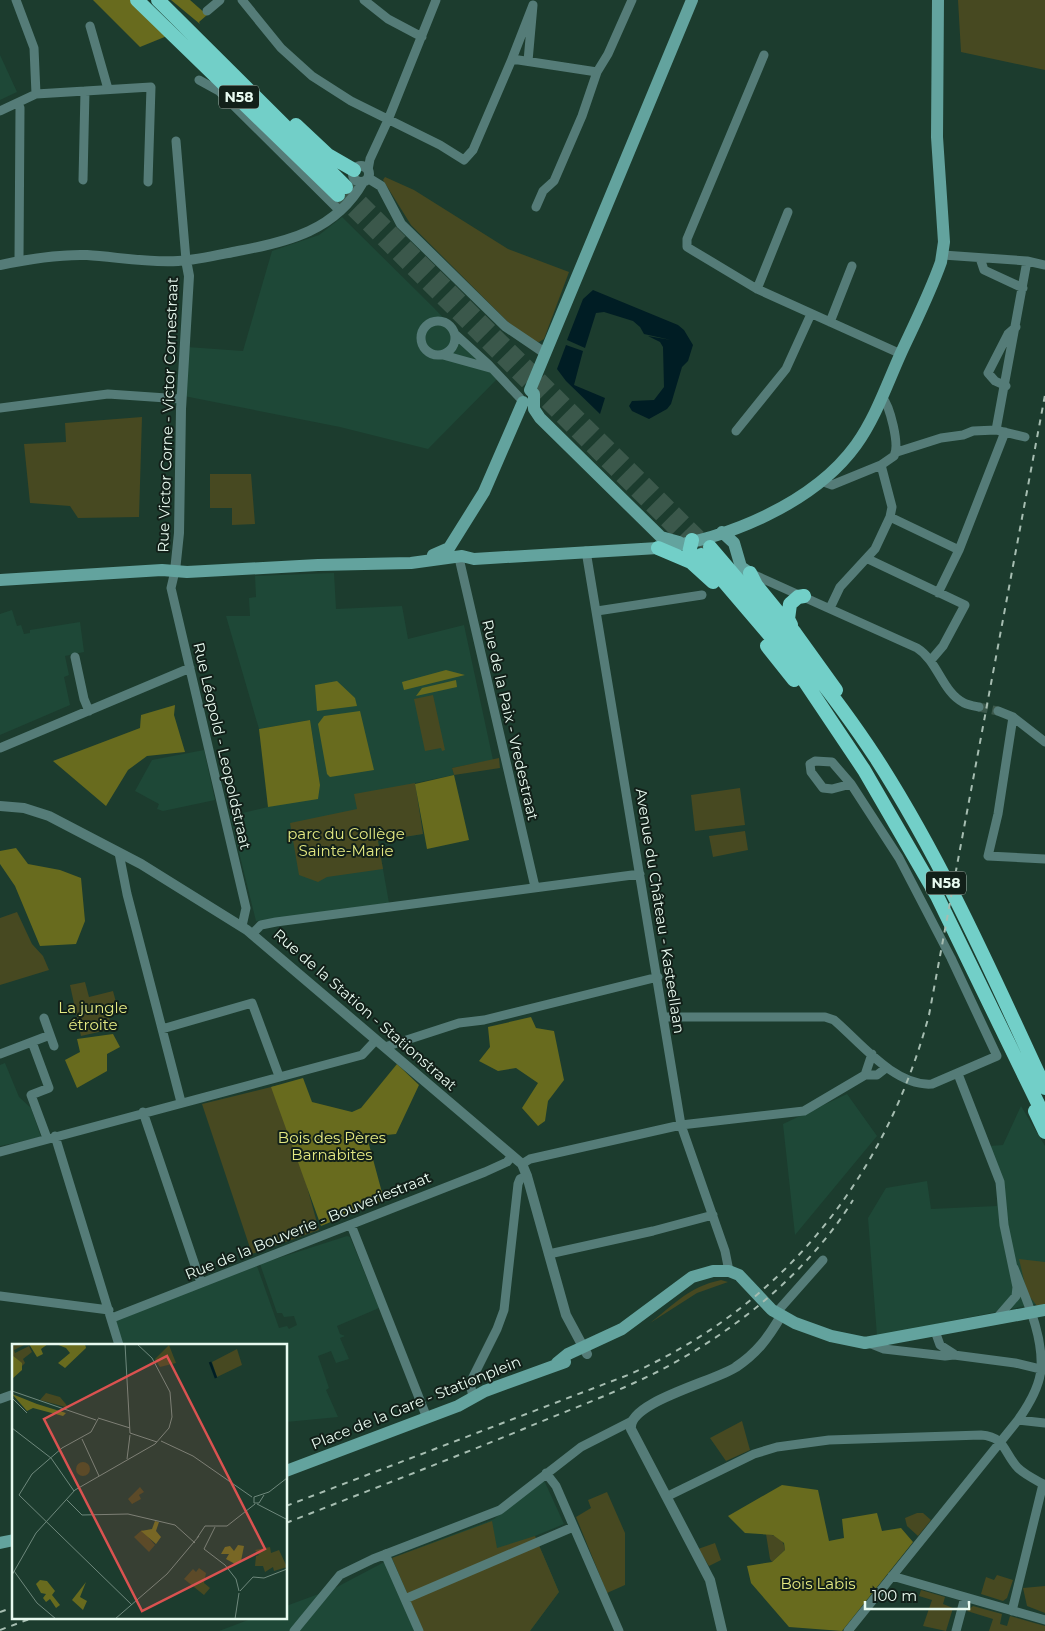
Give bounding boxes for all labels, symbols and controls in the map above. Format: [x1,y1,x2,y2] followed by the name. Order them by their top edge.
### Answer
[219,85,259,108] road number: N58
[153,277,182,553] street label: Rue Victor Corne - Victor Cornestraat
[478,618,543,822] street label: Rue de la Paix - Vredestraat
[189,640,256,851] street label: Rue Léopold - Leopoldstraat
[632,787,689,1035] street label: Avenue du Château - Kasteellaan
[287,824,405,860] park label: parc du Collège Sainte-Marie
[926,871,966,894] road number: N58
[270,925,461,1095] street label: Rue de la Station - Stationstraat
[58,998,128,1034] park label: La jungle étroite
[278,1128,386,1164] park label: Bois des Pères Barnabites
[182,1167,434,1284] street label: Rue de la Bouverie - Bouveriestraat
[12,1344,288,1618] inset map
[308,1352,524,1453] street label: Place de la Gare - Stationplein
[780,1574,856,1593] park label: Bois Labis
[865,1578,969,1610] scale bar
[872,1586,917,1605] text: 100 m

